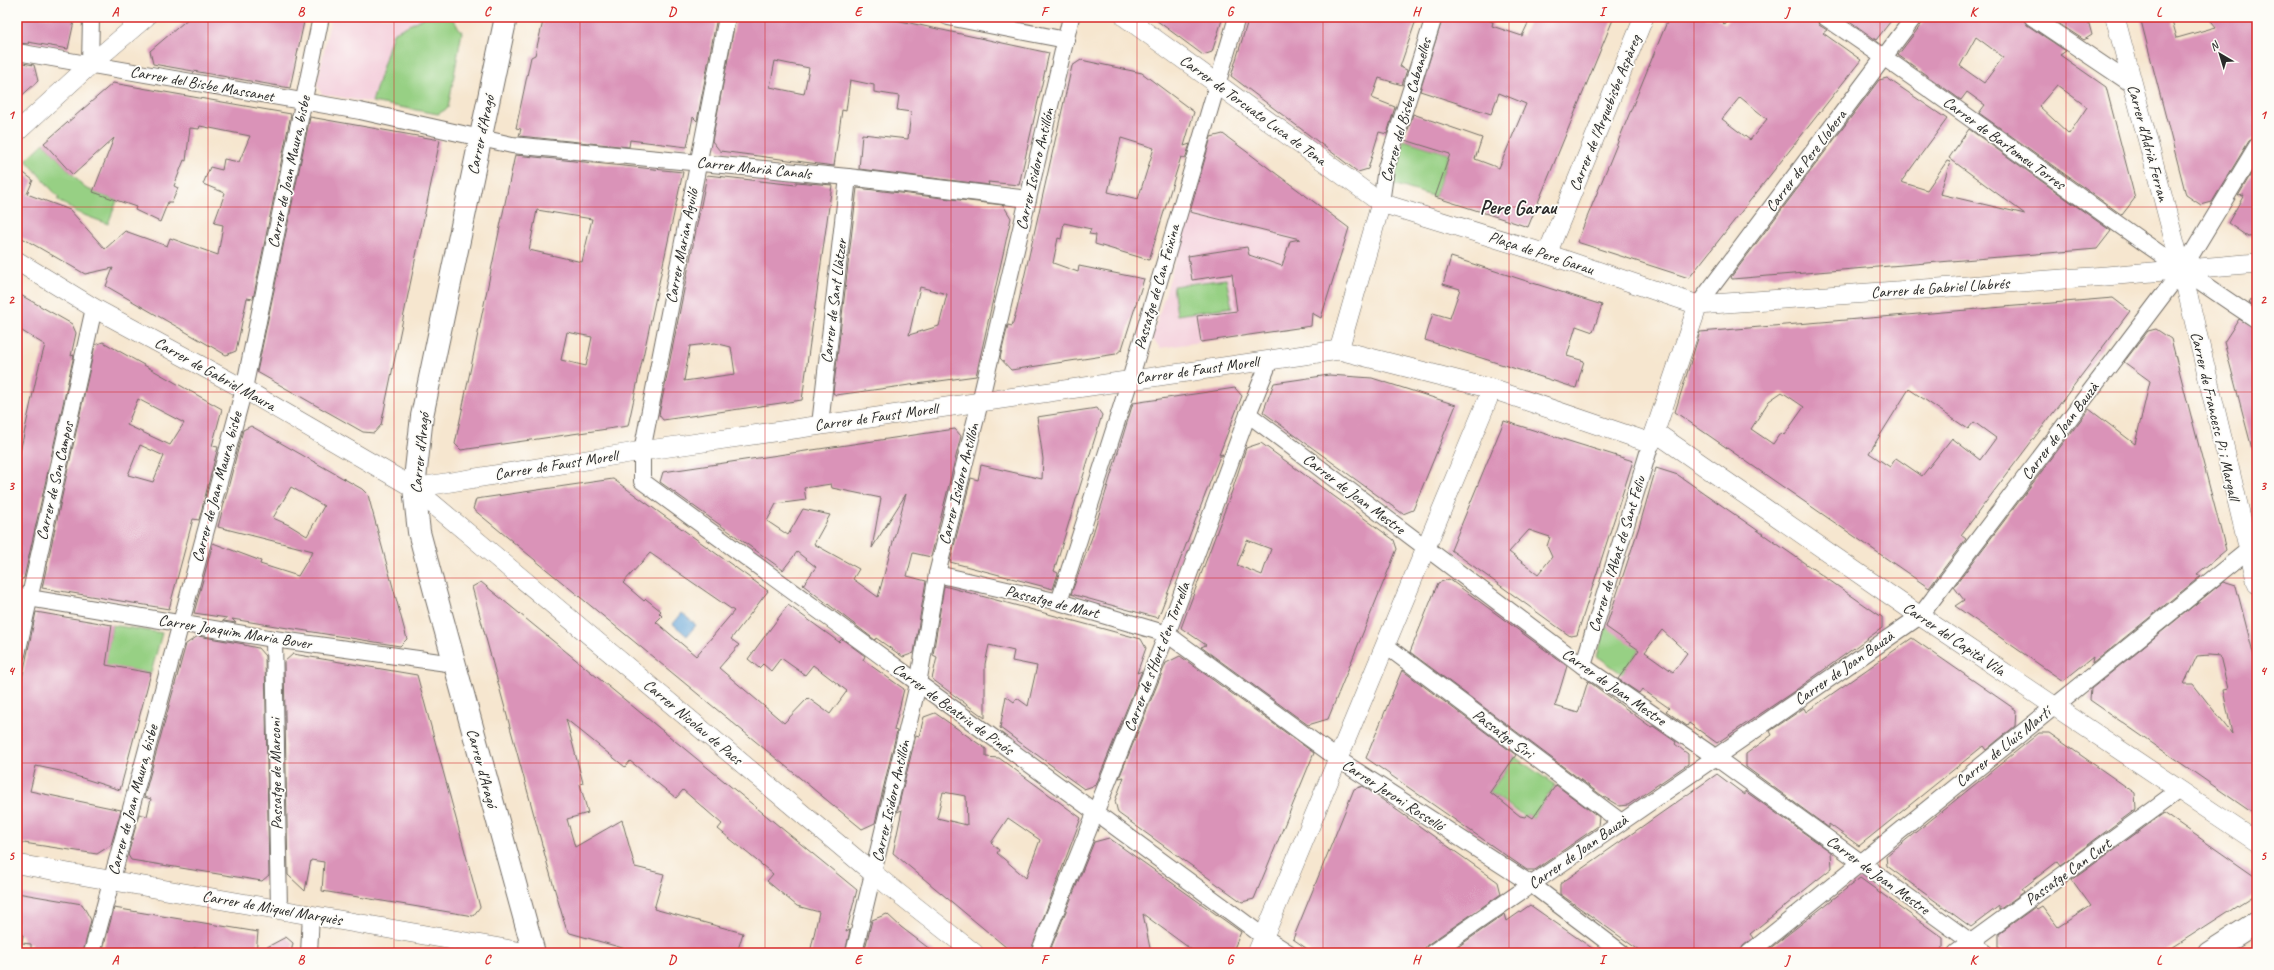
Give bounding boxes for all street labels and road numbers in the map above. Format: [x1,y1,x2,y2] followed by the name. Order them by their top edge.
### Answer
[1565,31,1646,194] street label: Carrer de l'Arquebisbe Aspàreg
[1376,34,1437,184] street label: Carrer del Bisbe Cabanelles
[1176,50,1331,171] street label: Carrer de Torcuato Luca de Tena
[129,62,277,107] street label: Carrer del Bisbe Massanet
[2123,82,2173,204] street label: Carrer d'Adrià Ferran
[463,91,500,177] street label: Carrer d'Aragó
[263,92,315,250] street label: Carrer de Joan Maura, bisbe
[1939,92,2070,195] street label: Carrer de Bartomeu Torres
[1011,105,1059,232] street label: Carrer Isidoro Antillón
[1761,105,1852,216] street label: Carrer de Pere Llobera
[696,152,814,184] street label: Carrer Marià Canals
[661,185,703,305] street label: Carrer Marian Aguiló
[1130,221,1185,352] street label: Passatge de Can Feixina
[1486,227,1597,280] street label: Plaça de Pere Garau
[816,236,852,364] street label: Carrer de Sant Llàtzer
[1870,273,2011,303] street label: Carrer de Gabriel Llabrés
[2186,330,2245,505] street label: Carrer de Francesc Pi i Margall
[151,332,280,416] street label: Carrer de Gabriel Maura
[1134,351,1263,389] street label: Carrer de Faust Morell
[2017,378,2104,484] street label: Carrer de Joan Bauzà
[813,398,942,436] street label: Carrer de Faust Morell
[187,408,247,564] street label: Carrer de Joan Maura, bisbe
[406,409,434,494] street label: Carrer d'Aragó
[32,418,79,542] street label: Carrer de Son Campos
[934,420,984,547] street label: Carrer Isidoro Antillón
[493,445,622,485] street label: Carrer de Faust Morell
[1299,449,1410,540] street label: Carrer de Joan Mestre
[1584,473,1651,634] street label: Carrer de l'Abat de Sant Feliu
[1119,579,1195,735] street label: Carrer de s'Hort d'en Torrella
[1003,581,1102,624] street label: Passatge de Mart
[1899,598,2010,681] street label: Carrer del Capità Vila
[157,610,314,654] street label: Carrer Joaquim Maria Bover
[1790,626,1898,710] street label: Carrer de Joan Bauzà
[1558,644,1671,731] street label: Carrer de Joan Mestre
[889,659,1018,760] street label: Carrer de Beatriu de Pinós
[639,675,748,770] street label: Carrer Nicolau de Pacs
[1951,701,2057,791] street label: Carrer de Lluís Martí
[1469,705,1539,765] street label: Passatge Siri
[265,716,287,830] street label: Passatge de Marconi
[103,721,163,877] street label: Carrer de Joan Maura, bisbe
[462,726,503,812] street label: Carrer d'Aragó
[867,737,915,864] street label: Carrer Isidoro Antillón
[1338,755,1450,837] street label: Carrer Jeroni Rosselló
[1524,810,1632,894] street label: Carrer de Joan Bauzà
[1823,831,1935,920] street label: Carrer de Joan Mestre
[2021,833,2116,910] street label: Passatge Can Curt
[201,886,345,930] street label: Carrer de Miquel Marquès

